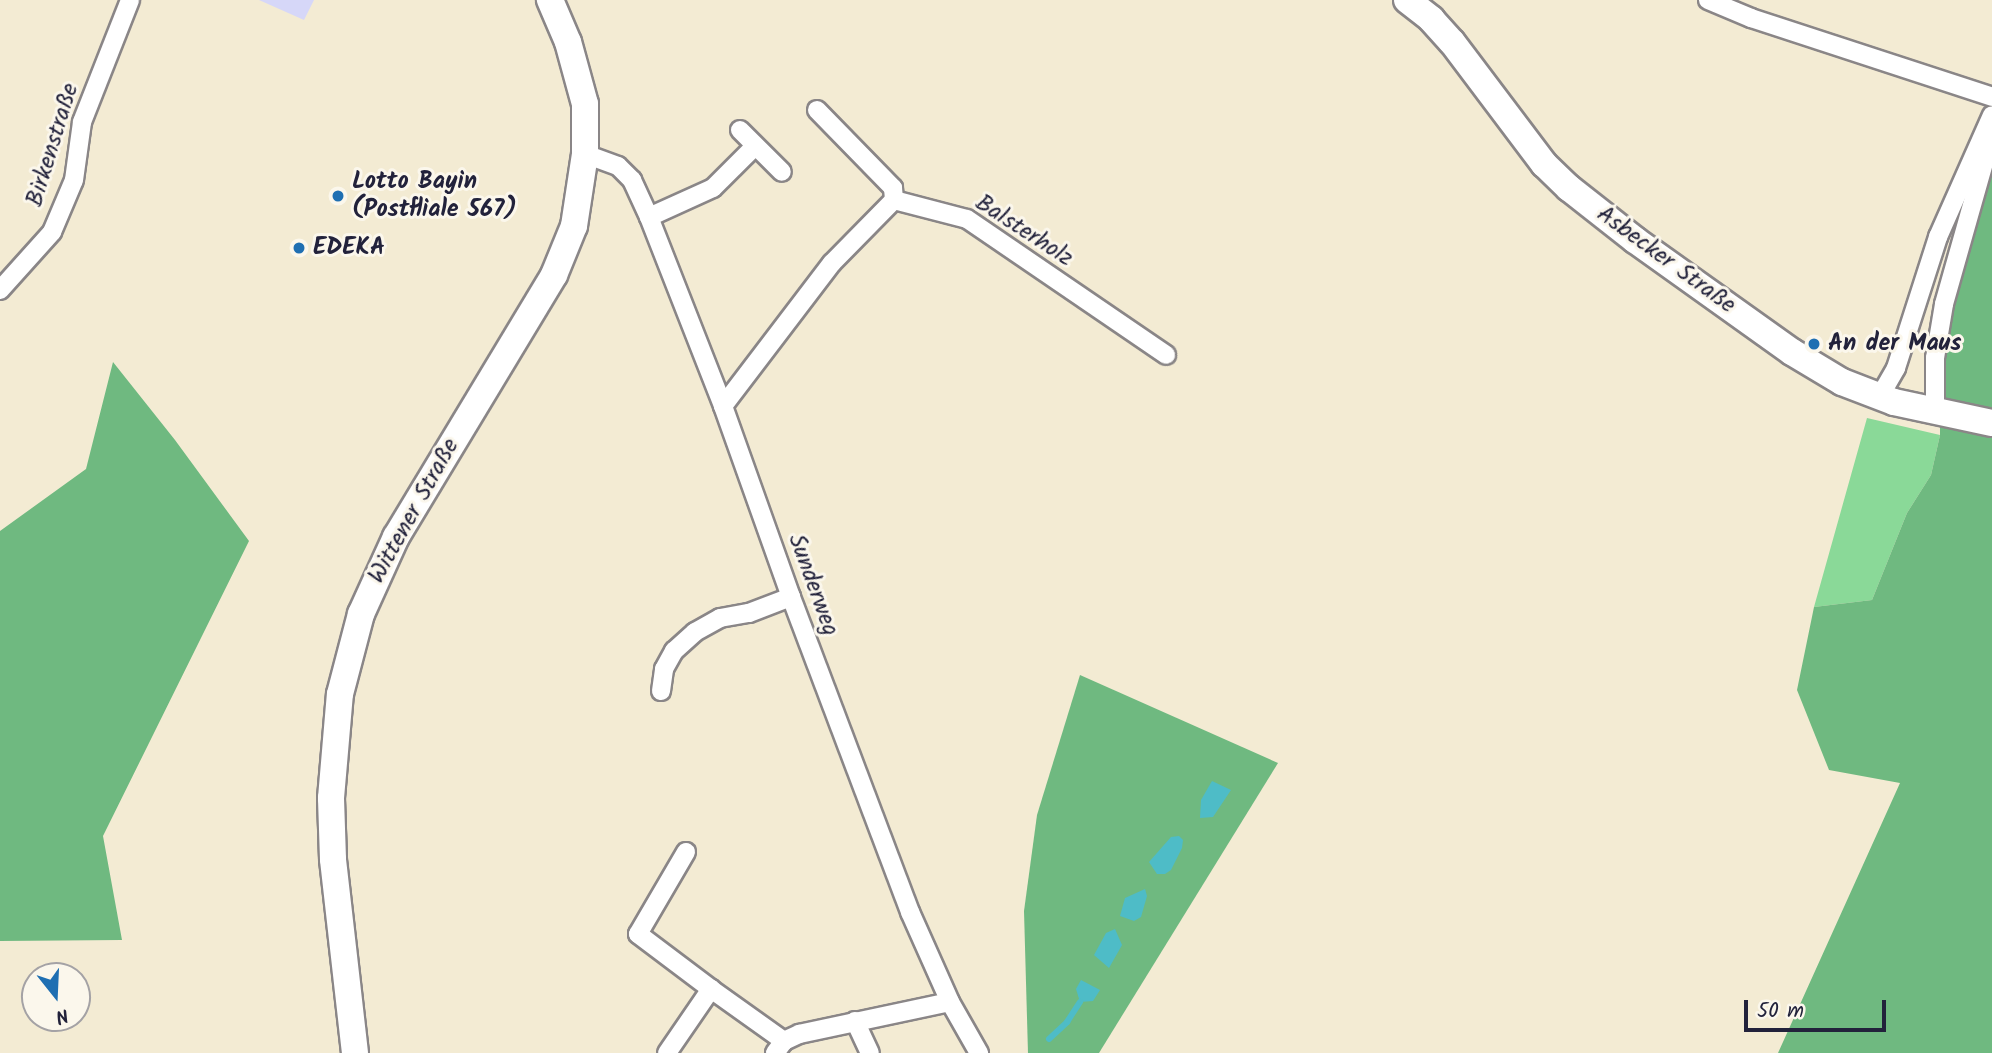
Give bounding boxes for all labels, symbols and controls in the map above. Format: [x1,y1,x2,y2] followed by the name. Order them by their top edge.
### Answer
[21,80,85,210] street label: Birkenstraße
[352,168,517,224] place label: Lotto Bayin (Postfliale 567)
[330,188,346,204] marker: Lotto Bayin (Postfliale 567)
[970,189,1078,273] street label: Balsterholz
[1591,200,1741,320] street label: Asbecker Straße
[313,234,385,262] place label: EDEKA
[291,240,307,256] marker: EDEKA
[1828,330,1961,358] place label: An der Maus
[1806,336,1822,352] marker: An der Maus
[362,434,466,588] street label: Wittener Straße
[781,530,845,640] street label: Sunderweg
[21,962,91,1032] north arrow
[1747,986,1889,1030] scale bar
[1757,995,1804,1028] text: 50 m
[52,999,72,1031] text: N

